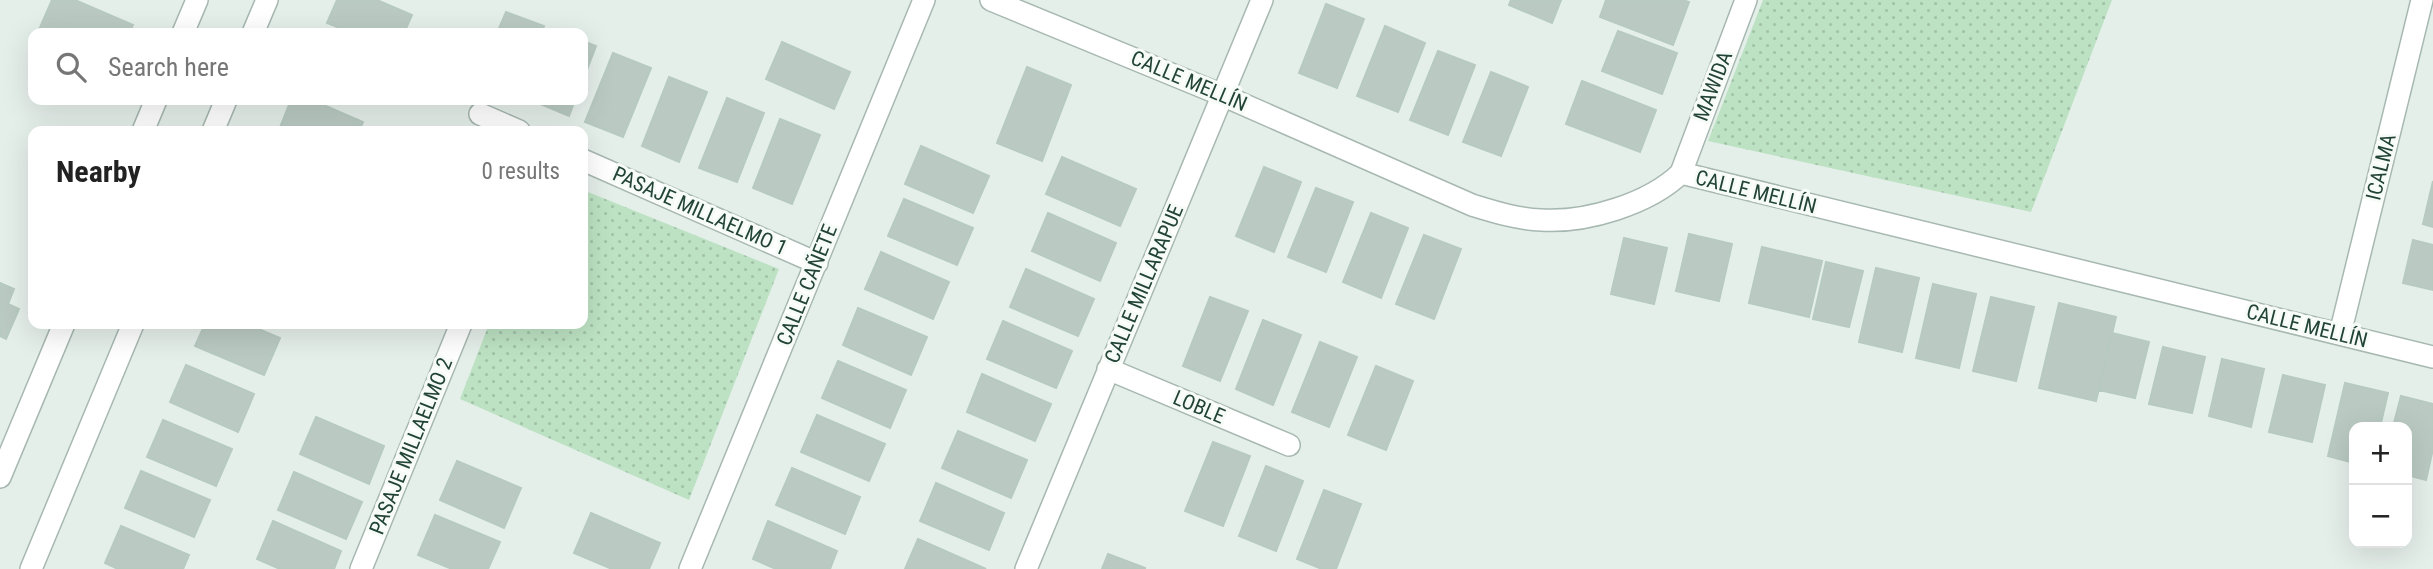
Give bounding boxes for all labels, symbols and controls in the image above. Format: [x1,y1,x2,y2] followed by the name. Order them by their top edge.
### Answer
[28,28,588,105] search box
[1127,46,1251,116] street label: CALLE MELLÍN
[52,48,90,86] icon: search
[1689,48,1737,124] street label: MAWIDA
[108,52,229,82] text: Search here
[2361,131,2401,203] street label: ICALMA
[56,154,141,189] text: Nearby
[482,158,560,185] text: 0 results
[609,162,791,260] street label: PASAJE MILLAELMO 1
[1693,165,1819,219] street label: CALLE MELLÍN
[1100,201,1188,367] street label: CALLE MILLARAPUE
[772,221,842,349] street label: CALLE CAÑETE
[2244,299,2370,353] street label: CALLE MELLÍN
[365,354,457,538] street label: PASAJE MILLAELMO 2
[1170,385,1228,429] street label: LOBLE
[2349,422,2412,548] map controls
[2349,422,2412,485] button: +
[2349,485,2412,548] button: −

